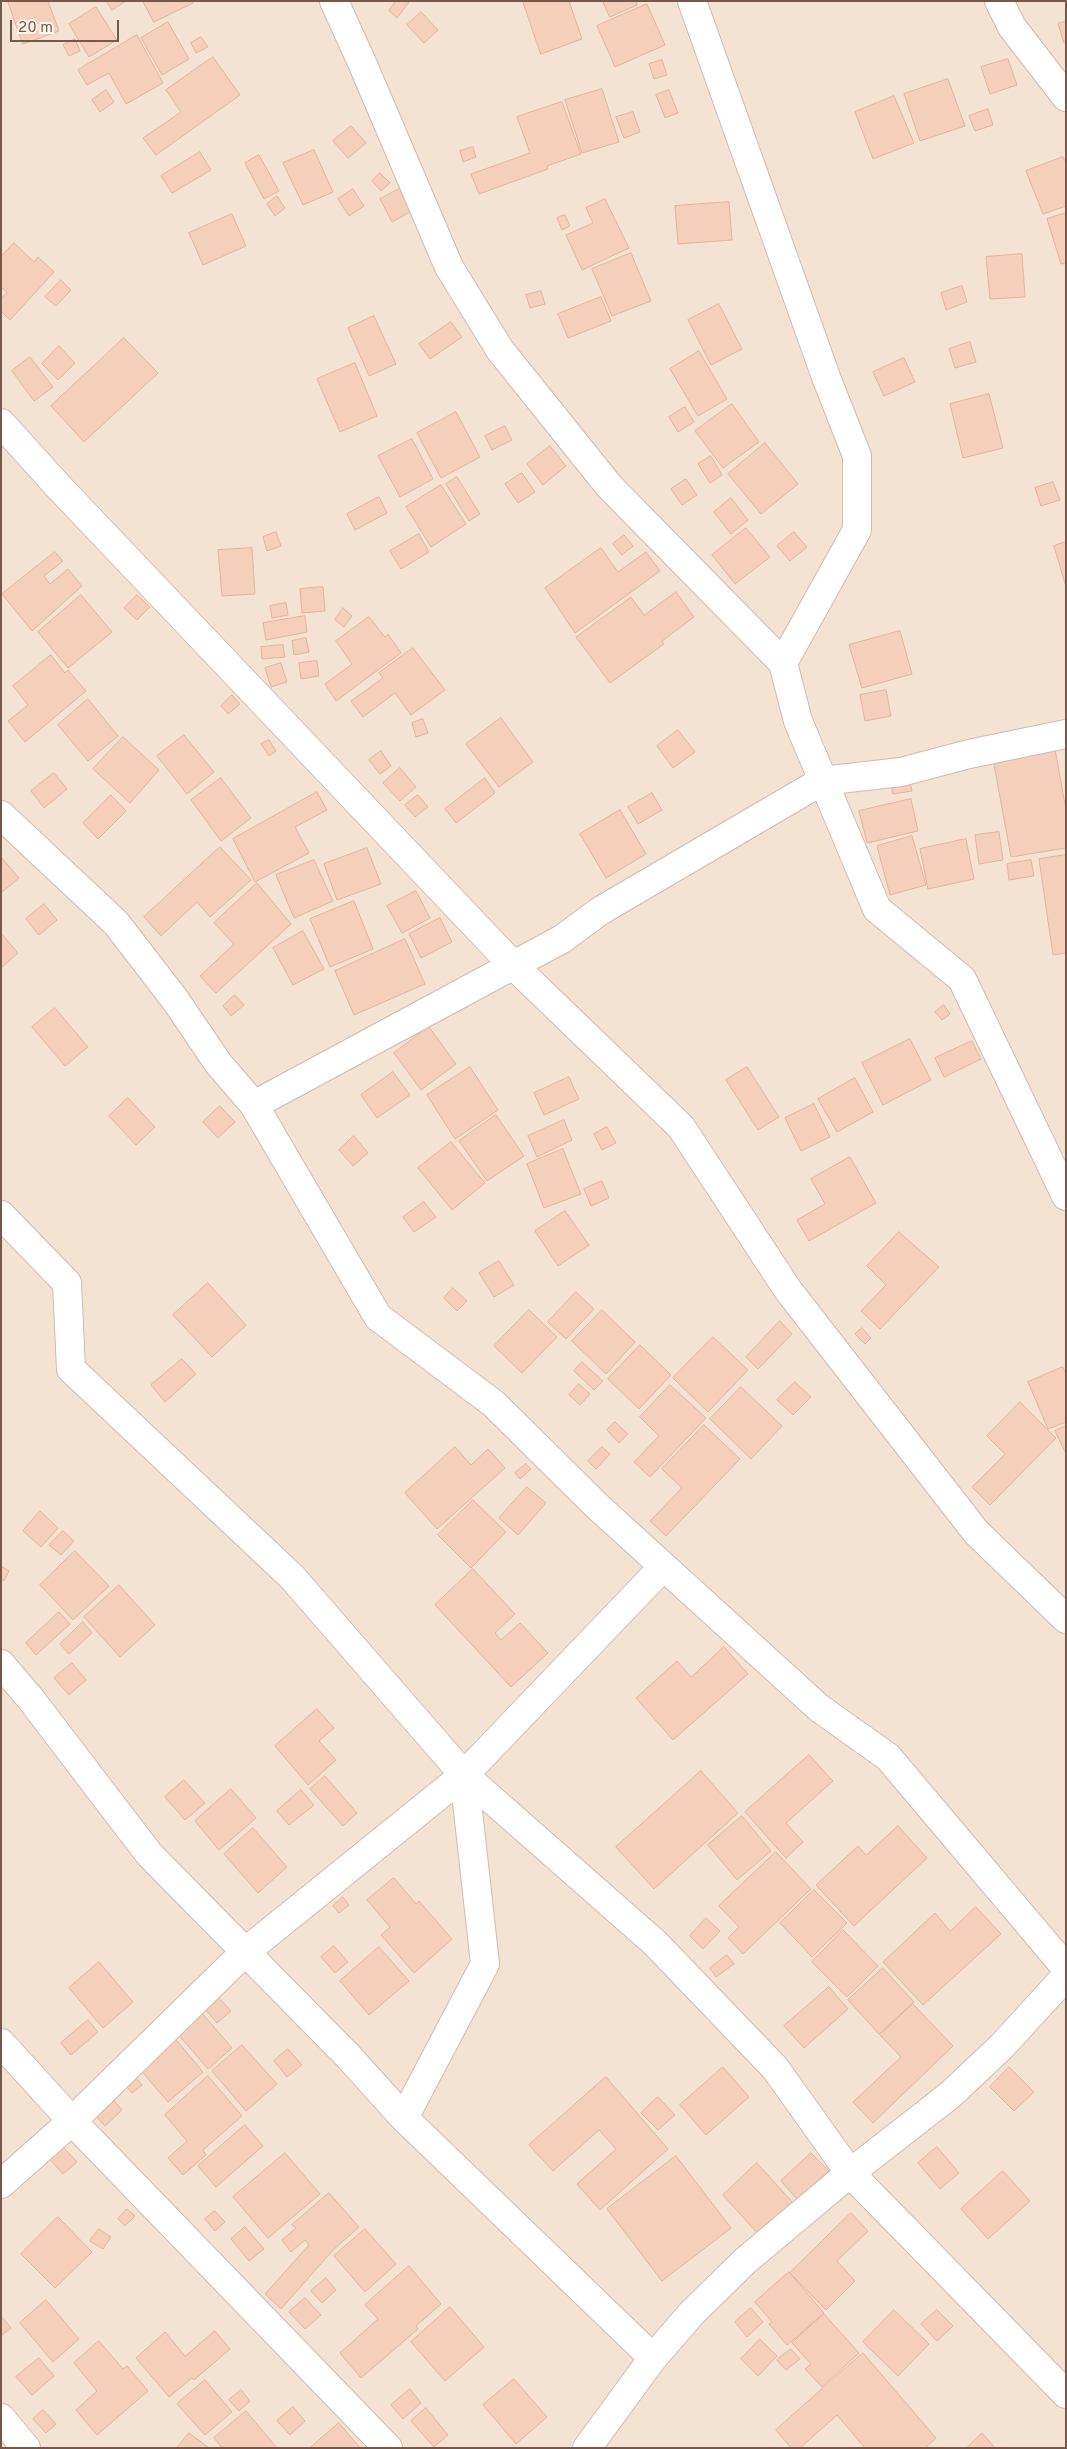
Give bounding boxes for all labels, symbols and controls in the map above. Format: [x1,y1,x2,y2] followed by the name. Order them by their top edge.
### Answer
[12,10,121,42] scale bar
[18,19,53,38] text: 20 m

